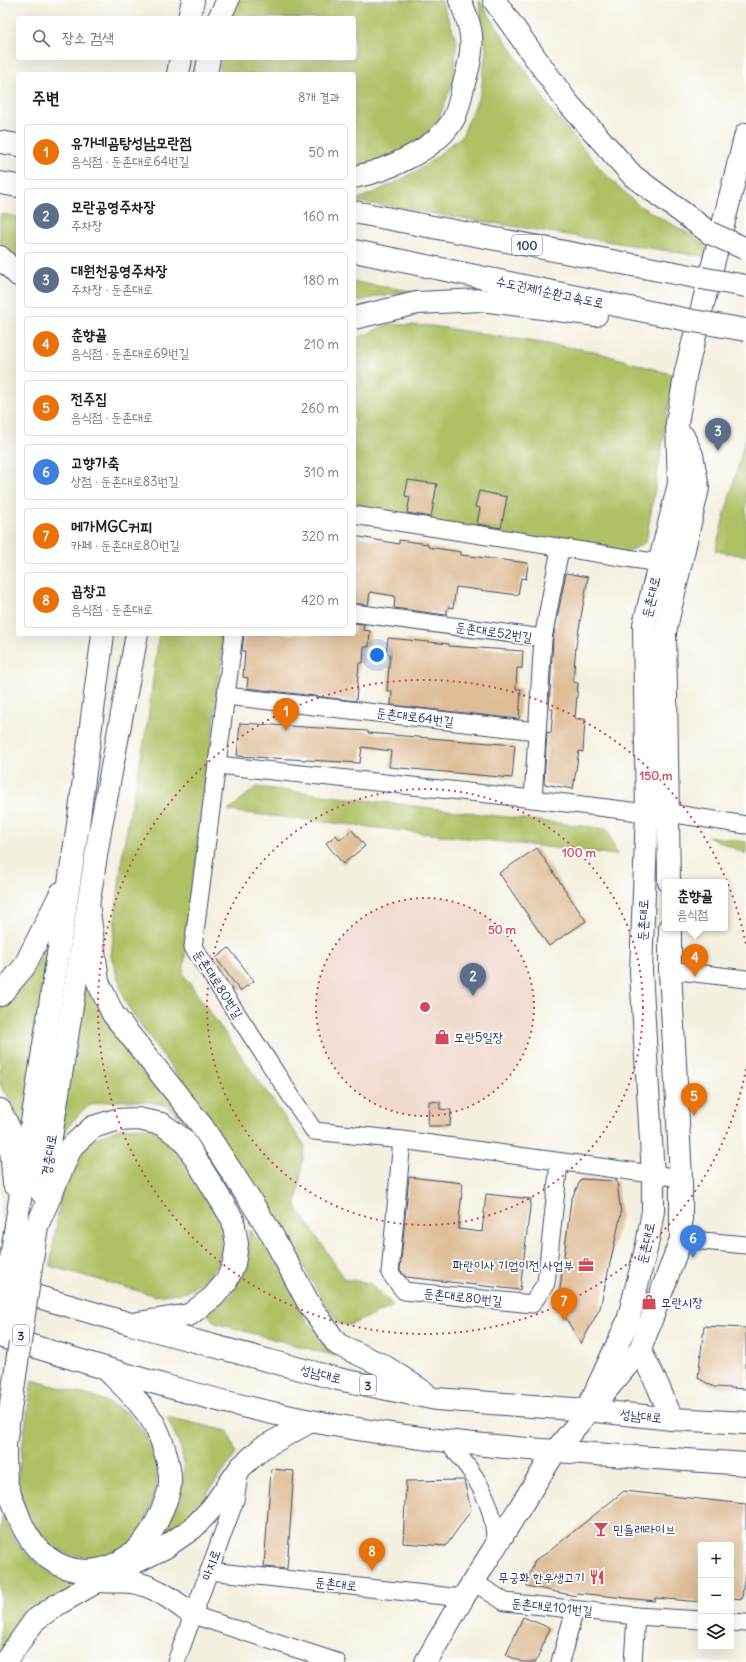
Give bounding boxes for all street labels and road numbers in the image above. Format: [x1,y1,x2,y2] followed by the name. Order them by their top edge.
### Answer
[512,235,542,255] road number: 100
[495,272,605,312] street label: 수도권제1순환고속도로
[638,575,664,619] street label: 둔촌대로
[455,618,533,646] street label: 둔촌대로52번길
[375,704,455,730] street label: 둔촌대로64번길
[634,899,652,941] street label: 둔촌대로
[189,946,247,1022] street label: 둔촌대로80번길
[37,1133,61,1177] street label: 경충대로
[633,1221,659,1265] street label: 둔촌대로
[423,1284,503,1310] street label: 둔촌대로80번길
[13,1325,29,1345] road number: 3
[299,1361,343,1387] street label: 성남대로
[360,1375,376,1395] road number: 3
[619,1405,663,1427] street label: 성남대로
[198,1547,224,1583] street label: 마지로
[314,1573,358,1595] street label: 둔촌대로
[511,1594,593,1620] street label: 둔촌대로101번길

